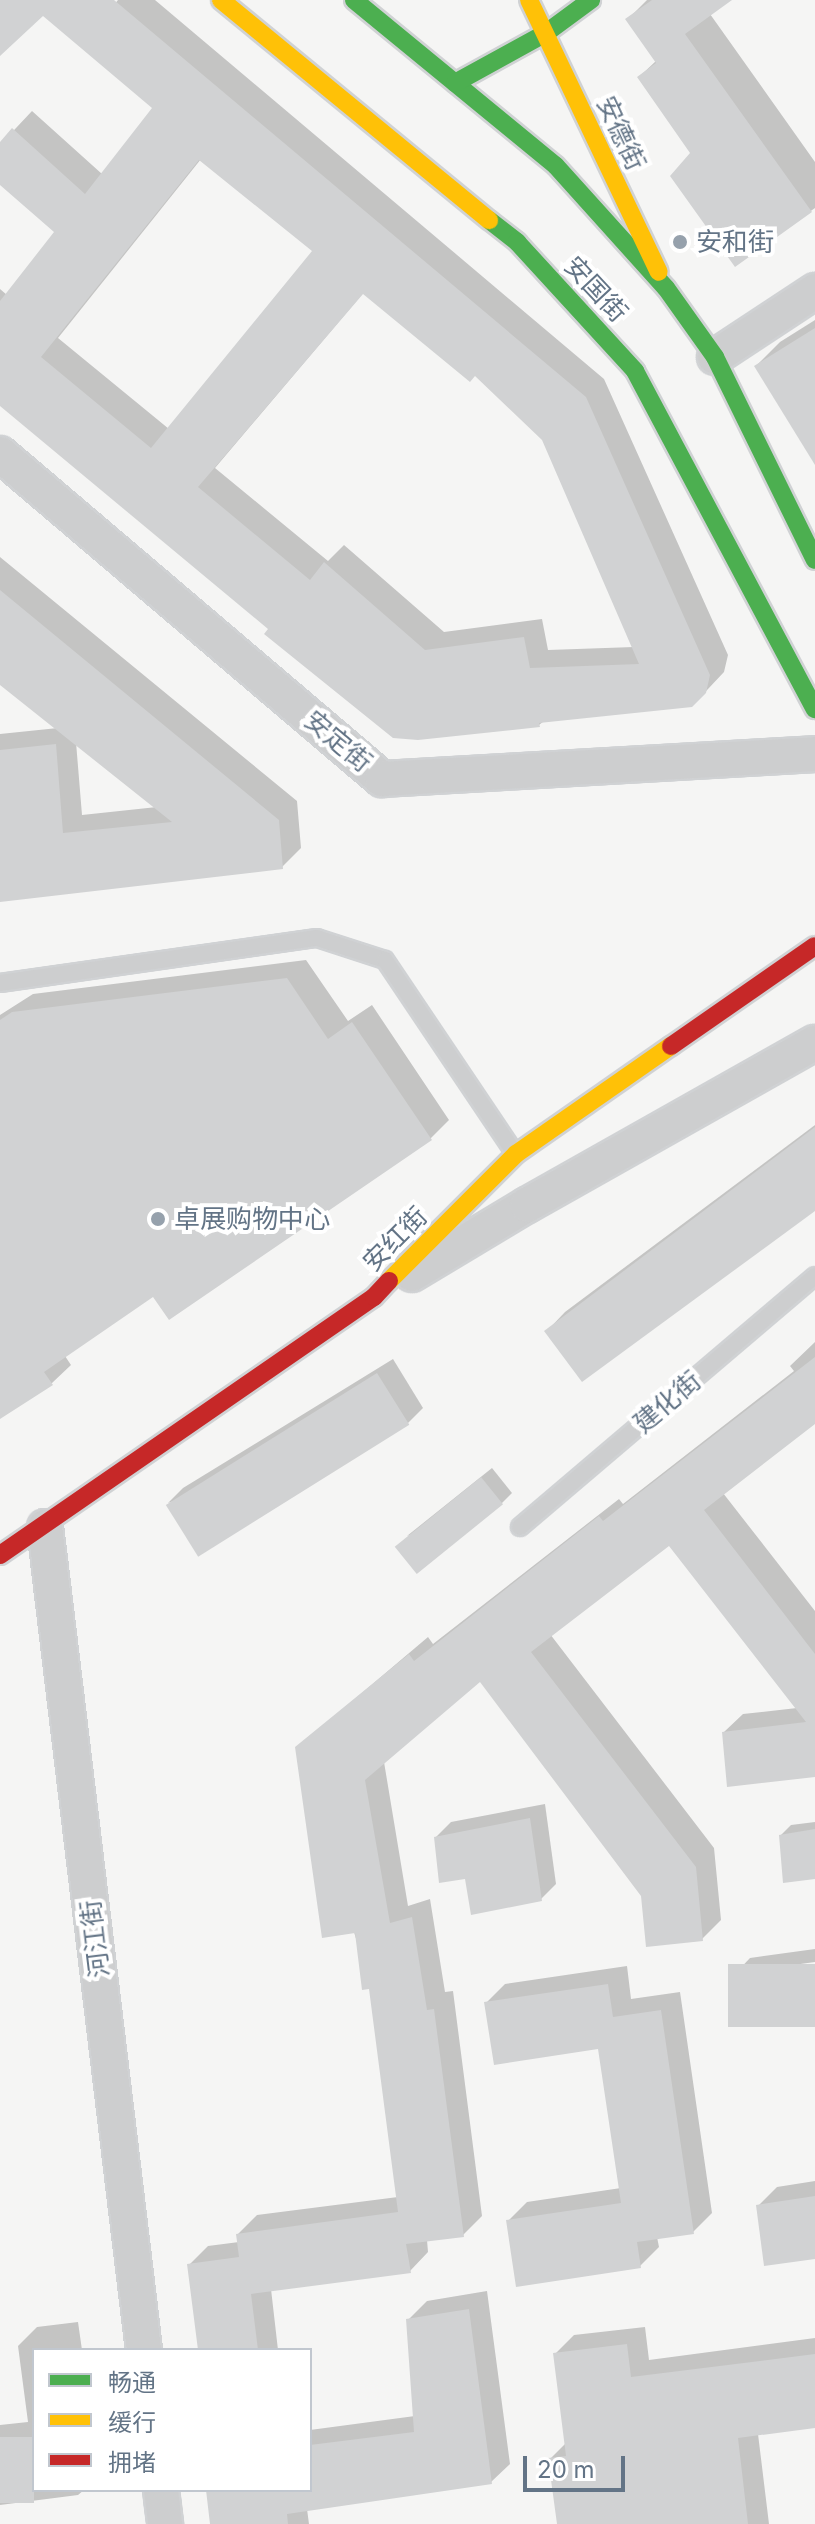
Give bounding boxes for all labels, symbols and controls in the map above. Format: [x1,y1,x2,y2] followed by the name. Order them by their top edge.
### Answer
[590,91,652,175] street label: 安德街
[696,226,774,258] place label: 安和街
[671,233,689,251] marker: 安和街
[558,250,634,328] street label: 安国街
[298,704,378,778] street label: 安定街
[356,1200,434,1278] street label: 安红街
[174,1203,330,1235] place label: 卓展购物中心
[149,1210,167,1228] marker: 卓展购物中心
[627,1365,707,1439] street label: 建化街
[75,1898,115,1980] street label: 河江街
[32,2348,312,2492] legend
[108,2368,156,2397] text: 畅通
[108,2408,156,2437] text: 缓行
[527,2440,629,2490] scale bar
[108,2448,156,2477] text: 拥堵
[537,2455,595,2484] text: 20 m

